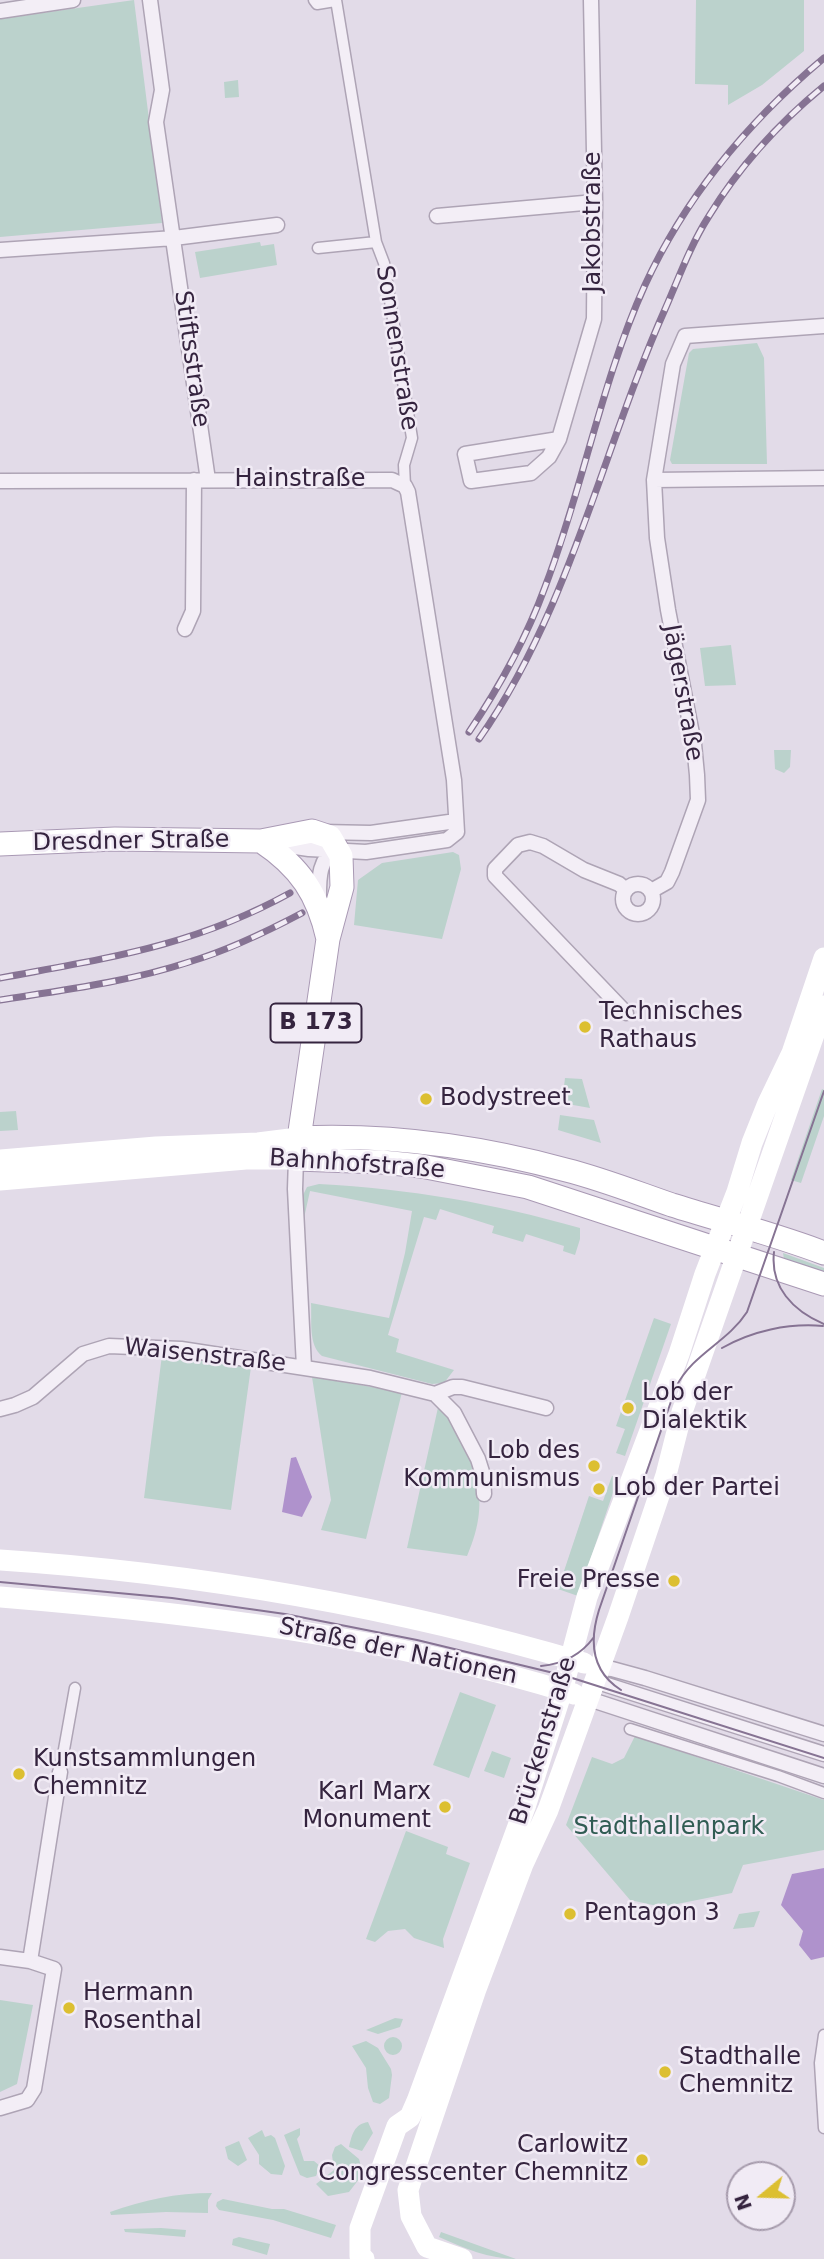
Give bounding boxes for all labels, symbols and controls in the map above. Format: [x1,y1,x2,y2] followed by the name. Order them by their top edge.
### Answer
[580,151,608,293] street label: Jakobstraße
[369,263,423,433] street label: Sonnenstraße
[167,289,215,429] street label: Stiftsstraße
[234,466,366,494] street label: Hainstraße
[656,623,708,763] street label: Jägerstraße
[32,826,230,858] street label: Dresdner Straße
[599,999,743,1055] place label: Technisches Rathaus
[270,1004,362,1042] road number: B 173
[577,1019,593,1035] marker: Technisches Rathaus
[440,1085,571,1113] place label: Bodystreet
[418,1091,434,1107] marker: Bodystreet
[268,1144,446,1186] street label: Bahnhofstraße
[123,1333,287,1379] street label: Waisenstraße
[642,1380,747,1436] place label: Lob der Dialektik
[620,1400,636,1416] marker: Lob der Dialektik
[403,1438,580,1494] place label: Lob des Kommunismus
[586,1458,602,1474] marker: Lob des Kommunismus
[613,1475,780,1503] place label: Lob der Partei
[591,1481,607,1497] marker: Lob der Partei
[517,1567,660,1595] place label: Freie Presse
[666,1573,682,1589] marker: Freie Presse
[276,1613,520,1691] street label: Straße der Nationen
[505,1654,583,1828] street label: Brückenstraße
[33,1746,256,1802] place label: Kunstsammlungen Chemnitz
[11,1766,27,1782] marker: Kunstsammlungen Chemnitz
[302,1779,431,1835] place label: Karl Marx Monument
[437,1799,453,1815] marker: Karl Marx Monument
[574,1814,764,1842] park label: Stadthallenpark
[584,1900,720,1928] place label: Pentagon 3
[562,1906,578,1922] marker: Pentagon 3
[83,1980,202,2036] place label: Hermann Rosenthal
[61,2000,77,2016] marker: Hermann Rosenthal
[679,2044,801,2100] place label: Stadthalle Chemnitz
[657,2064,673,2080] marker: Stadthalle Chemnitz
[318,2132,628,2188] place label: Carlowitz Congresscenter Chemnitz
[634,2152,650,2168] marker: Carlowitz Congresscenter Chemnitz
[726,2161,796,2231] north arrow
[730,2191,756,2213] text: N

